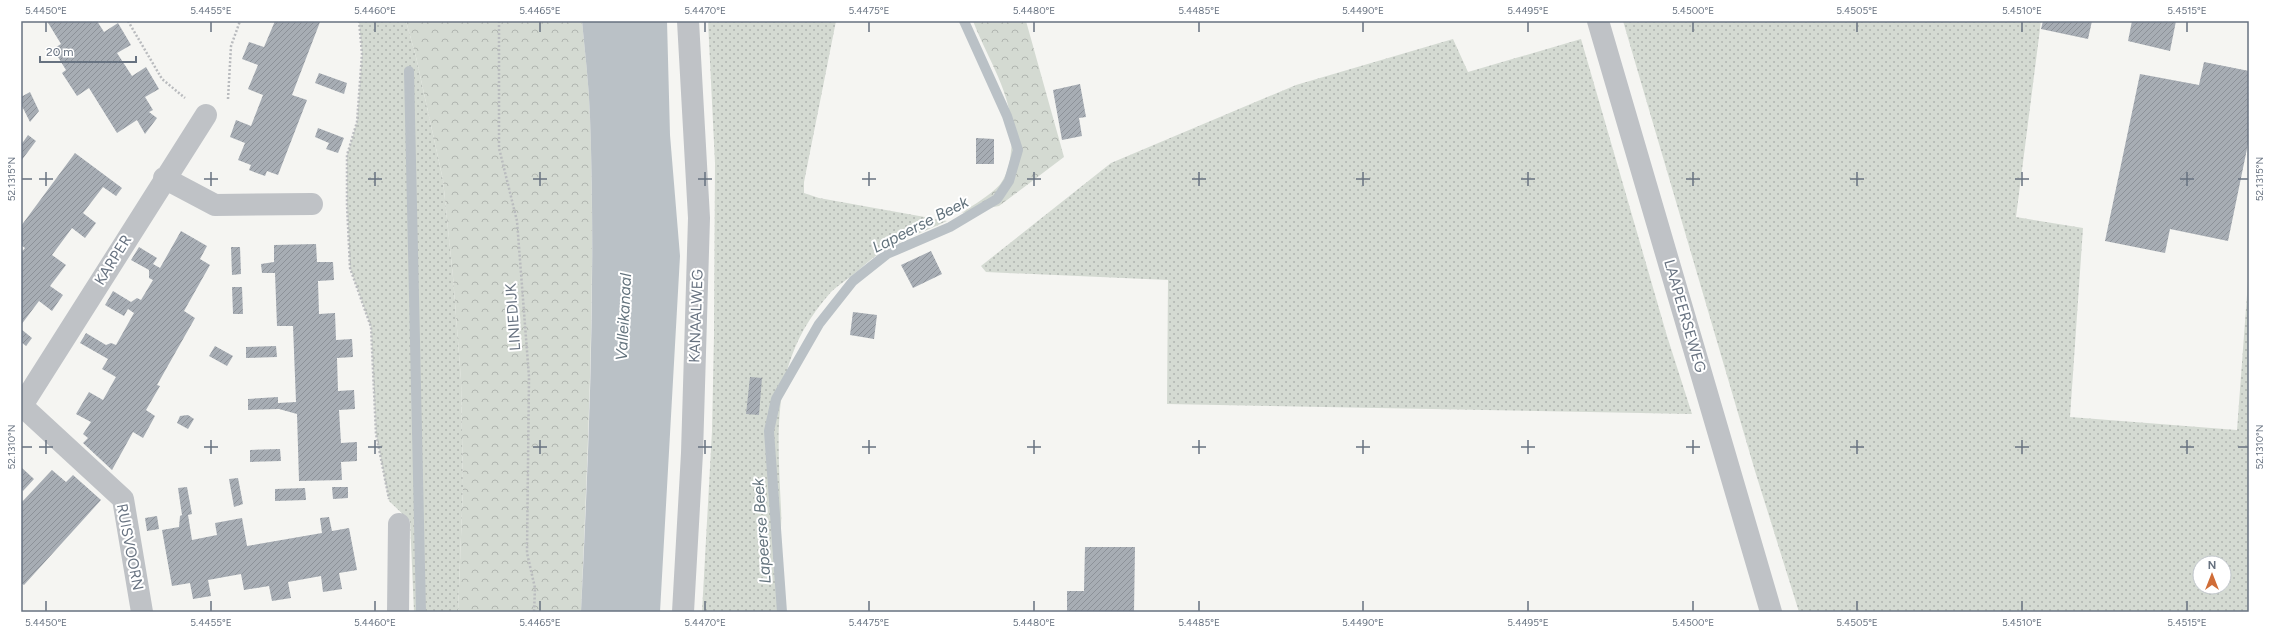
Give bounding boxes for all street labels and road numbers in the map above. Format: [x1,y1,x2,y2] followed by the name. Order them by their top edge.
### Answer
[91,232,135,288] street label: KARPER
[1660,257,1710,375] street label: LAAPEERSEWEG
[685,269,707,363] street label: KANAALWEG
[502,282,524,351] street label: LINIEDIJK
[113,502,147,592] street label: RUISVOORN

